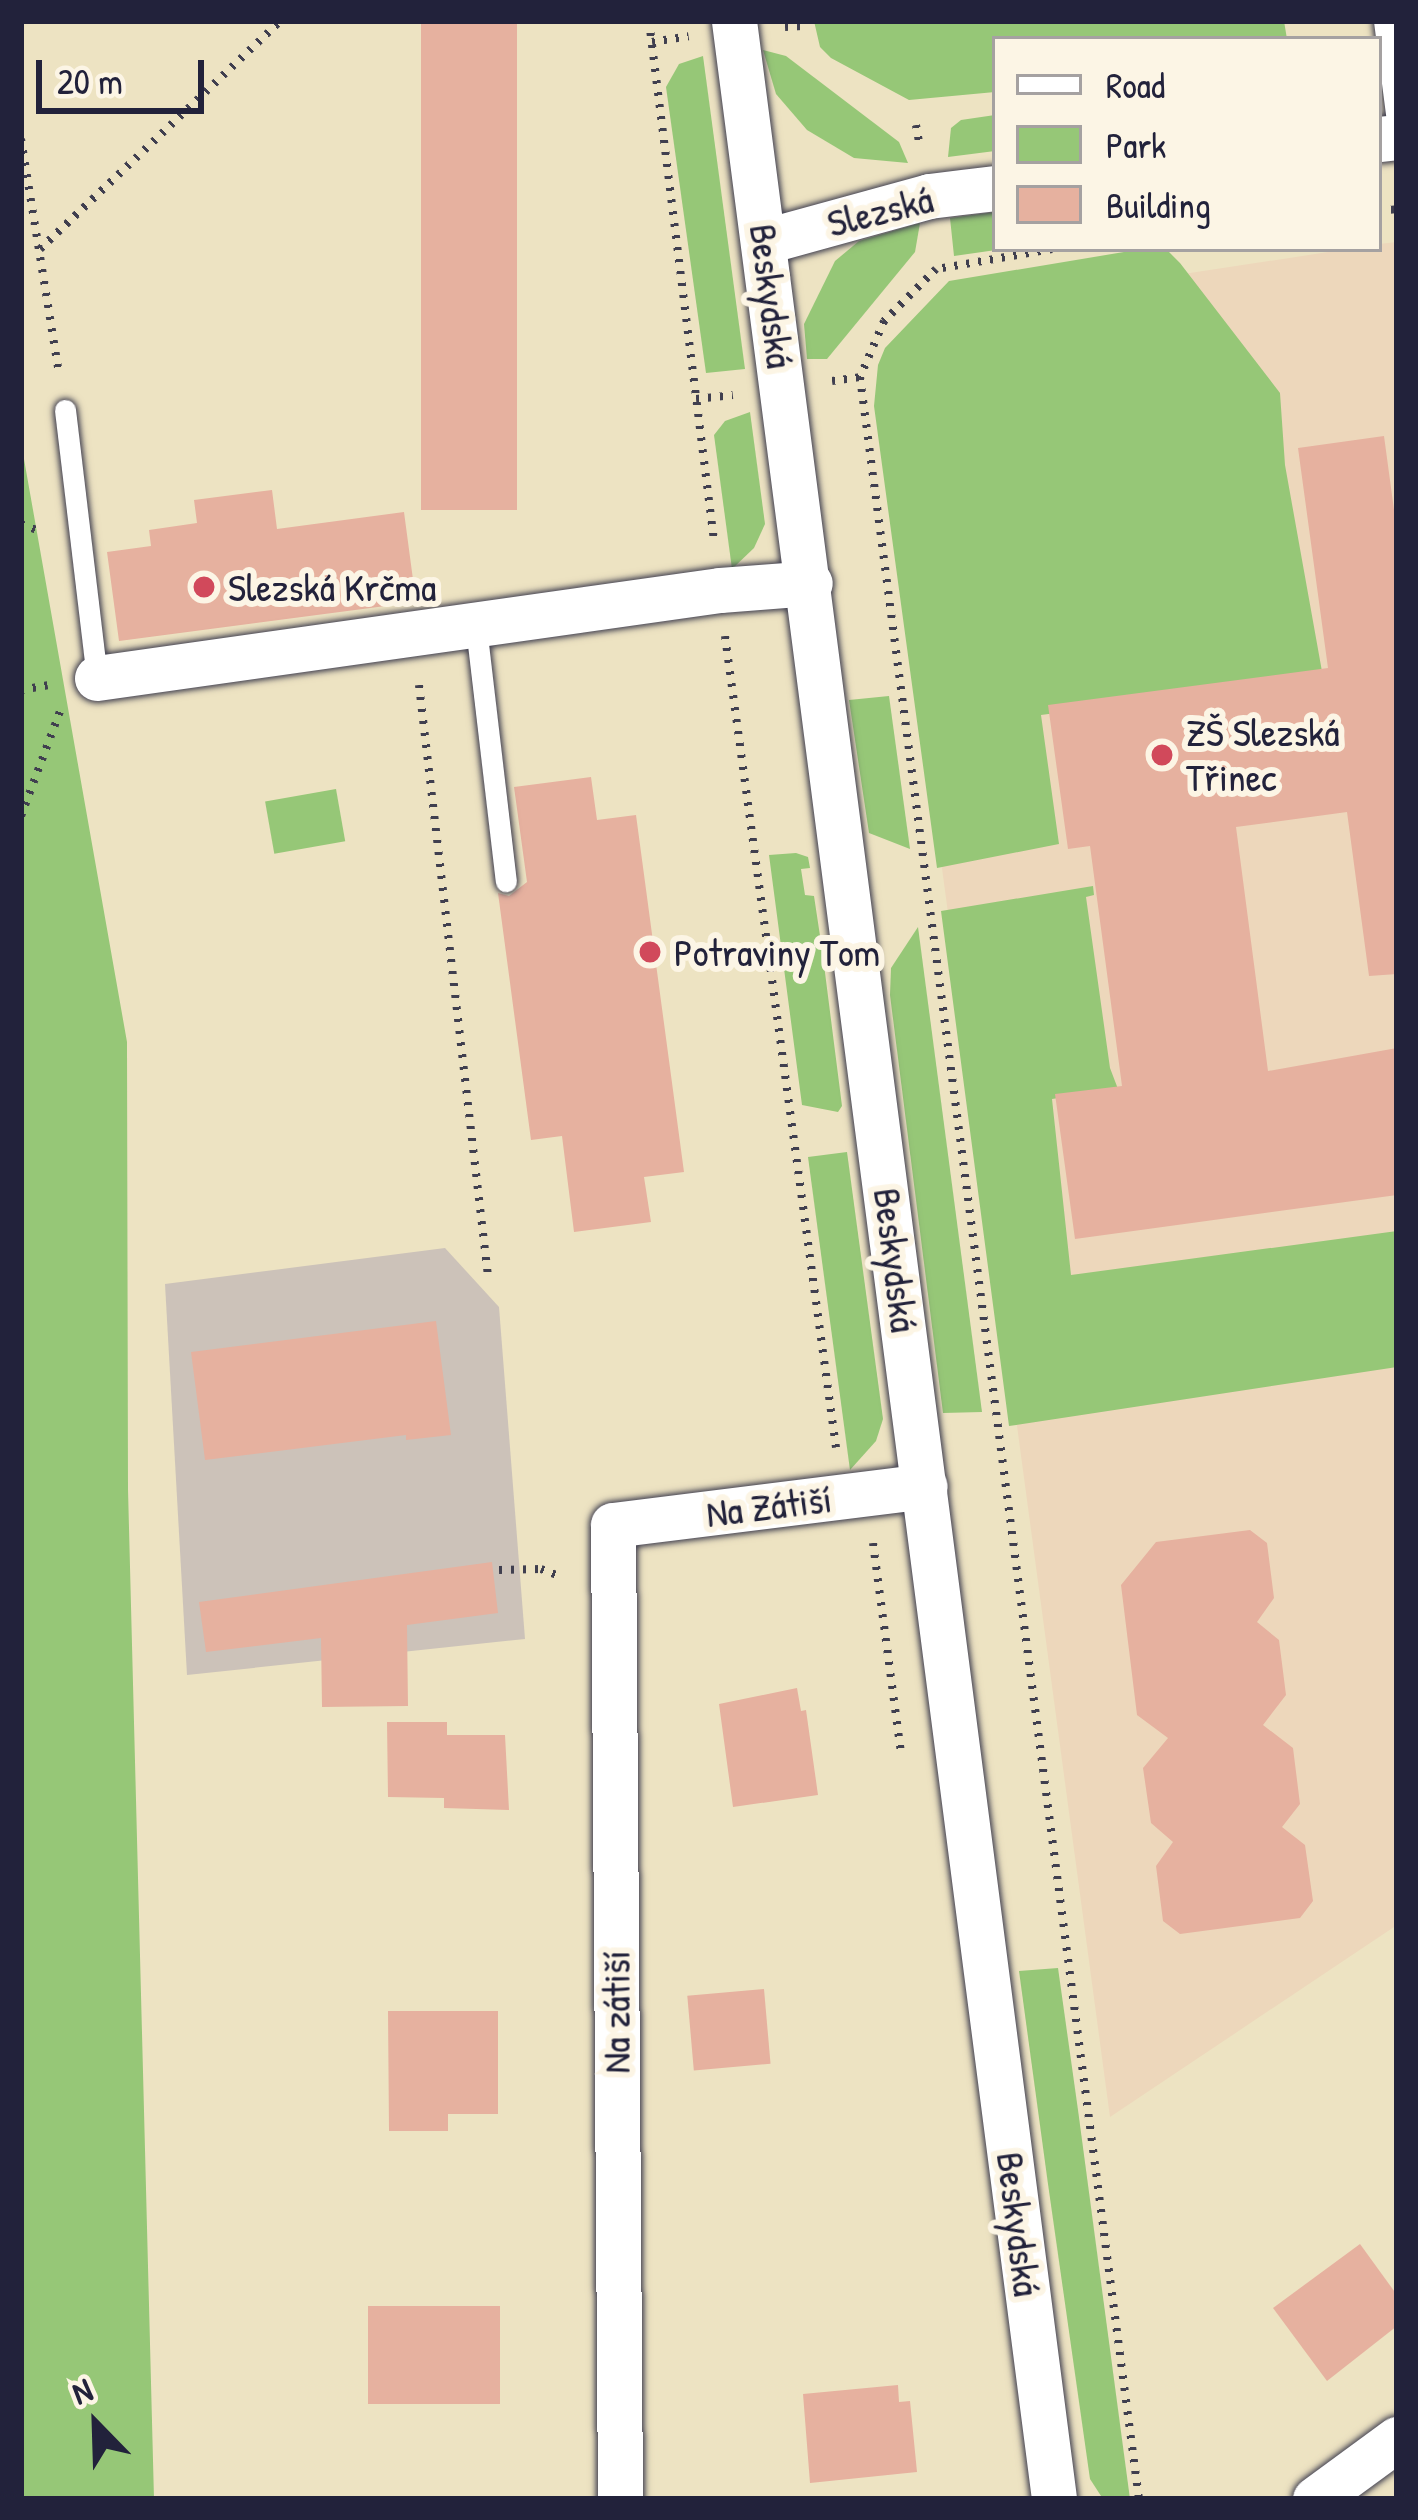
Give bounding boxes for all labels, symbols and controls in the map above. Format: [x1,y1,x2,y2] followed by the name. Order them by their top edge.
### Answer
[42,36,210,110] scale bar
[992,36,1382,252] legend
[57,56,123,105] text: 20 m
[1106,60,1165,109] text: Road
[1106,120,1166,169] text: Park
[822,175,938,247] street label: Slezská
[1106,180,1211,229] text: Building
[740,221,804,371] street label: Beskydská
[228,564,436,610] place label: Slezská Krčma
[191,574,217,600] marker: Slezská Krčma
[1186,710,1340,801] place label: ZŠ Slezská Třinec
[1149,742,1175,768] marker: ZŠ Slezská Třinec
[674,929,880,975] place label: Potraviny Tom
[637,939,663,965] marker: Potraviny Tom
[864,1185,928,1335] street label: Beskydská
[704,1475,834,1537] street label: Na Zátiší
[593,1951,639,2073] street label: Na zátiší
[987,2149,1051,2299] street label: Beskydská
[36,2364,156,2484] north arrow
[65,2367,99,2415] text: N

